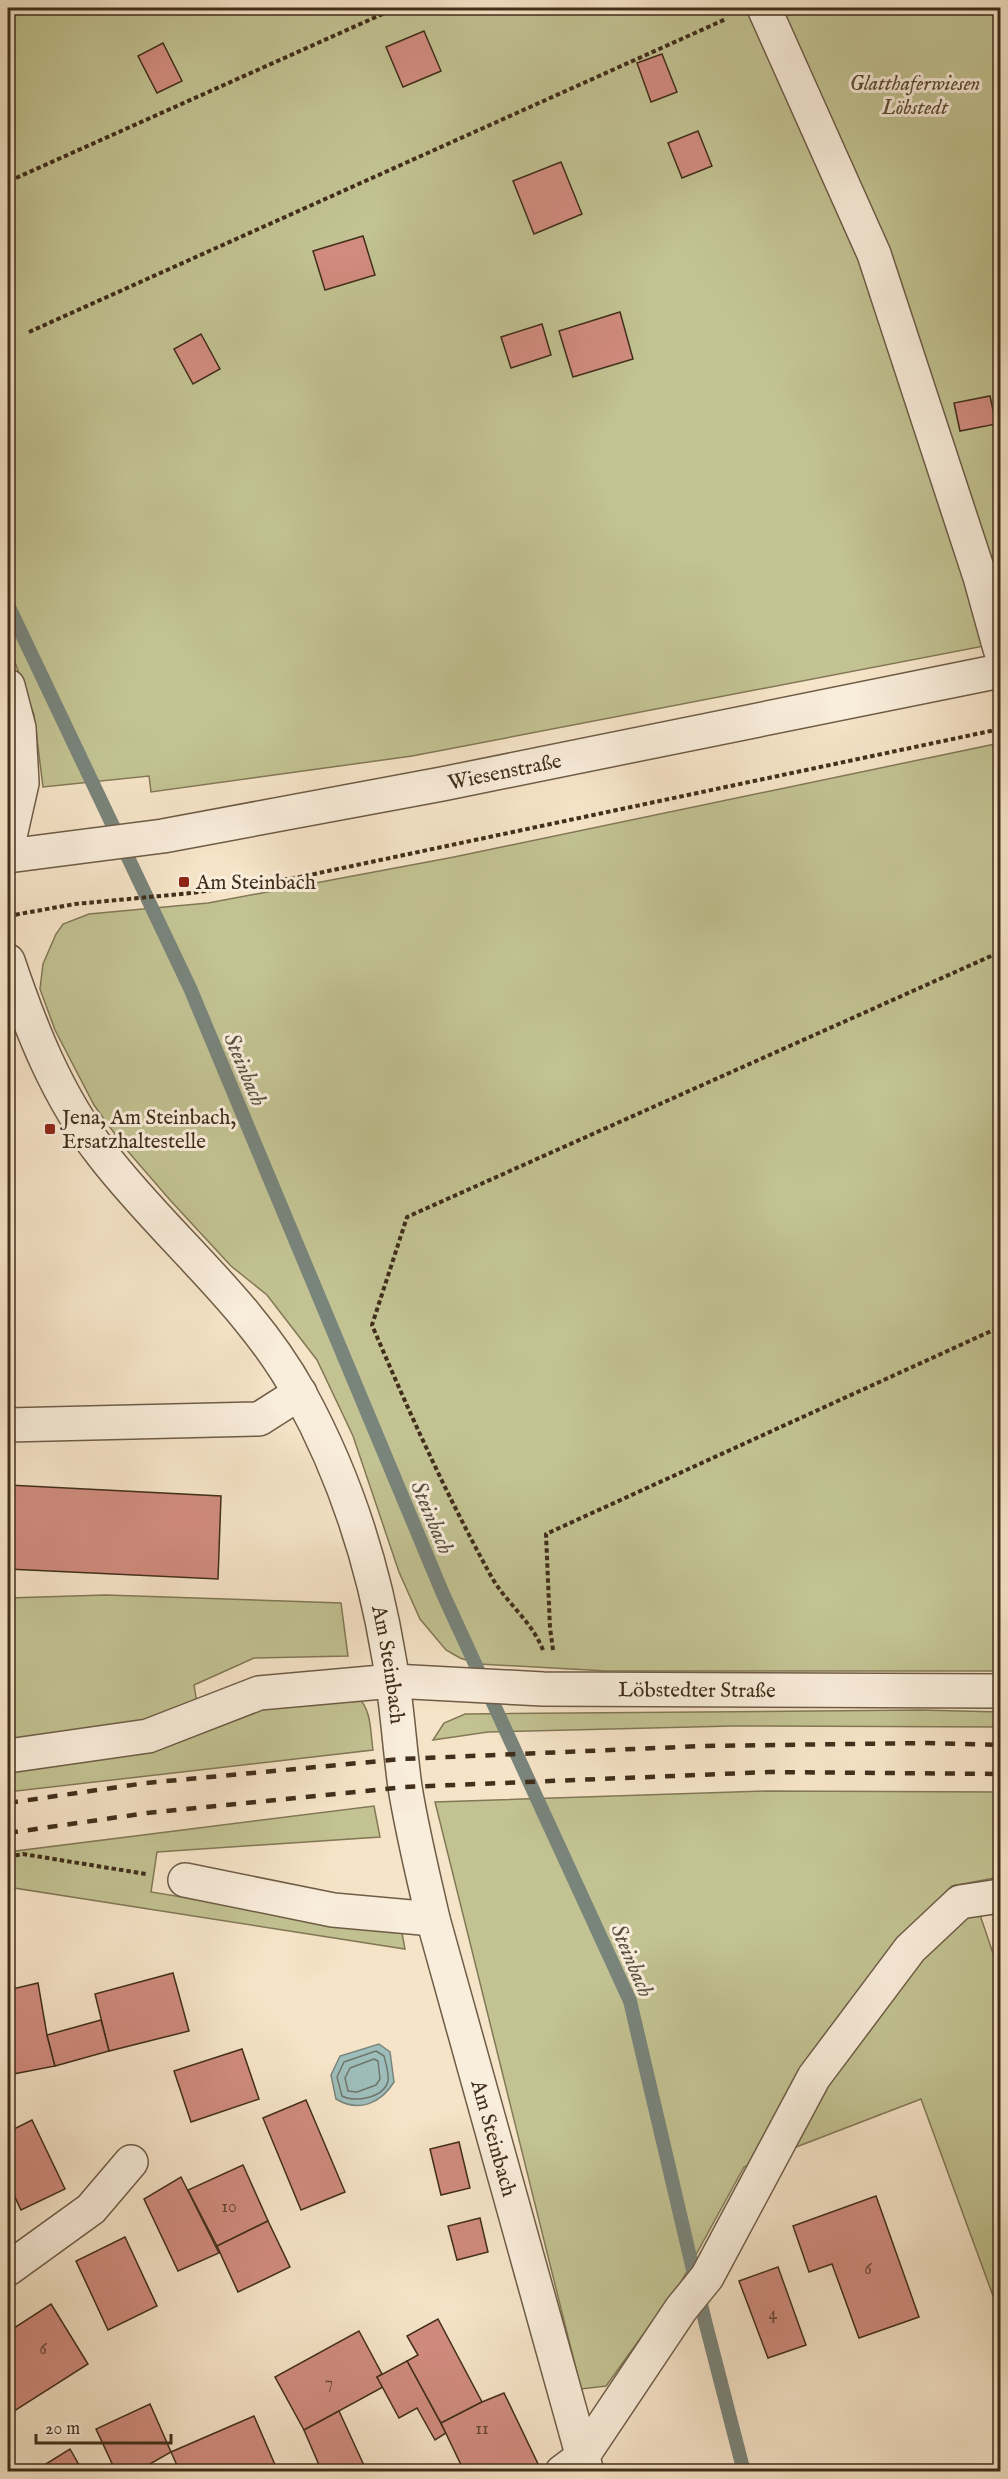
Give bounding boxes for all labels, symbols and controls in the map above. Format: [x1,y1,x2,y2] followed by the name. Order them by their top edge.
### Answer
[850,71,980,122] park label: Glatthaferwiesen Löbstedt
[446,748,564,797] street label: Wiesenstraße
[195,870,316,897] place label: Am Steinbach
[177,875,191,889] marker: Am Steinbach
[216,1029,272,1111] water label: Steinbach
[60,1105,236,1156] place label: Jena, Am Steinbach, Ersatzhaltestelle
[43,1122,57,1136] marker: Jena, Am Steinbach, Ersatzhaltestelle
[403,1477,459,1559] water label: Steinbach
[364,1602,410,1726] street label: Am Steinbach
[618,1677,776,1705] street label: Löbstedter Straße
[603,1920,659,2002] water label: Steinbach
[463,2076,522,2200] street label: Am Steinbach
[221,2196,237,2219] house number: 10
[864,2258,872,2281] house number: 6
[769,2303,778,2326] house number: 4
[39,2338,47,2361] house number: 6
[325,2372,333,2395] house number: 7
[36,2407,171,2445] scale bar
[45,2418,80,2441] text: 20 m
[475,2418,489,2441] house number: 11

